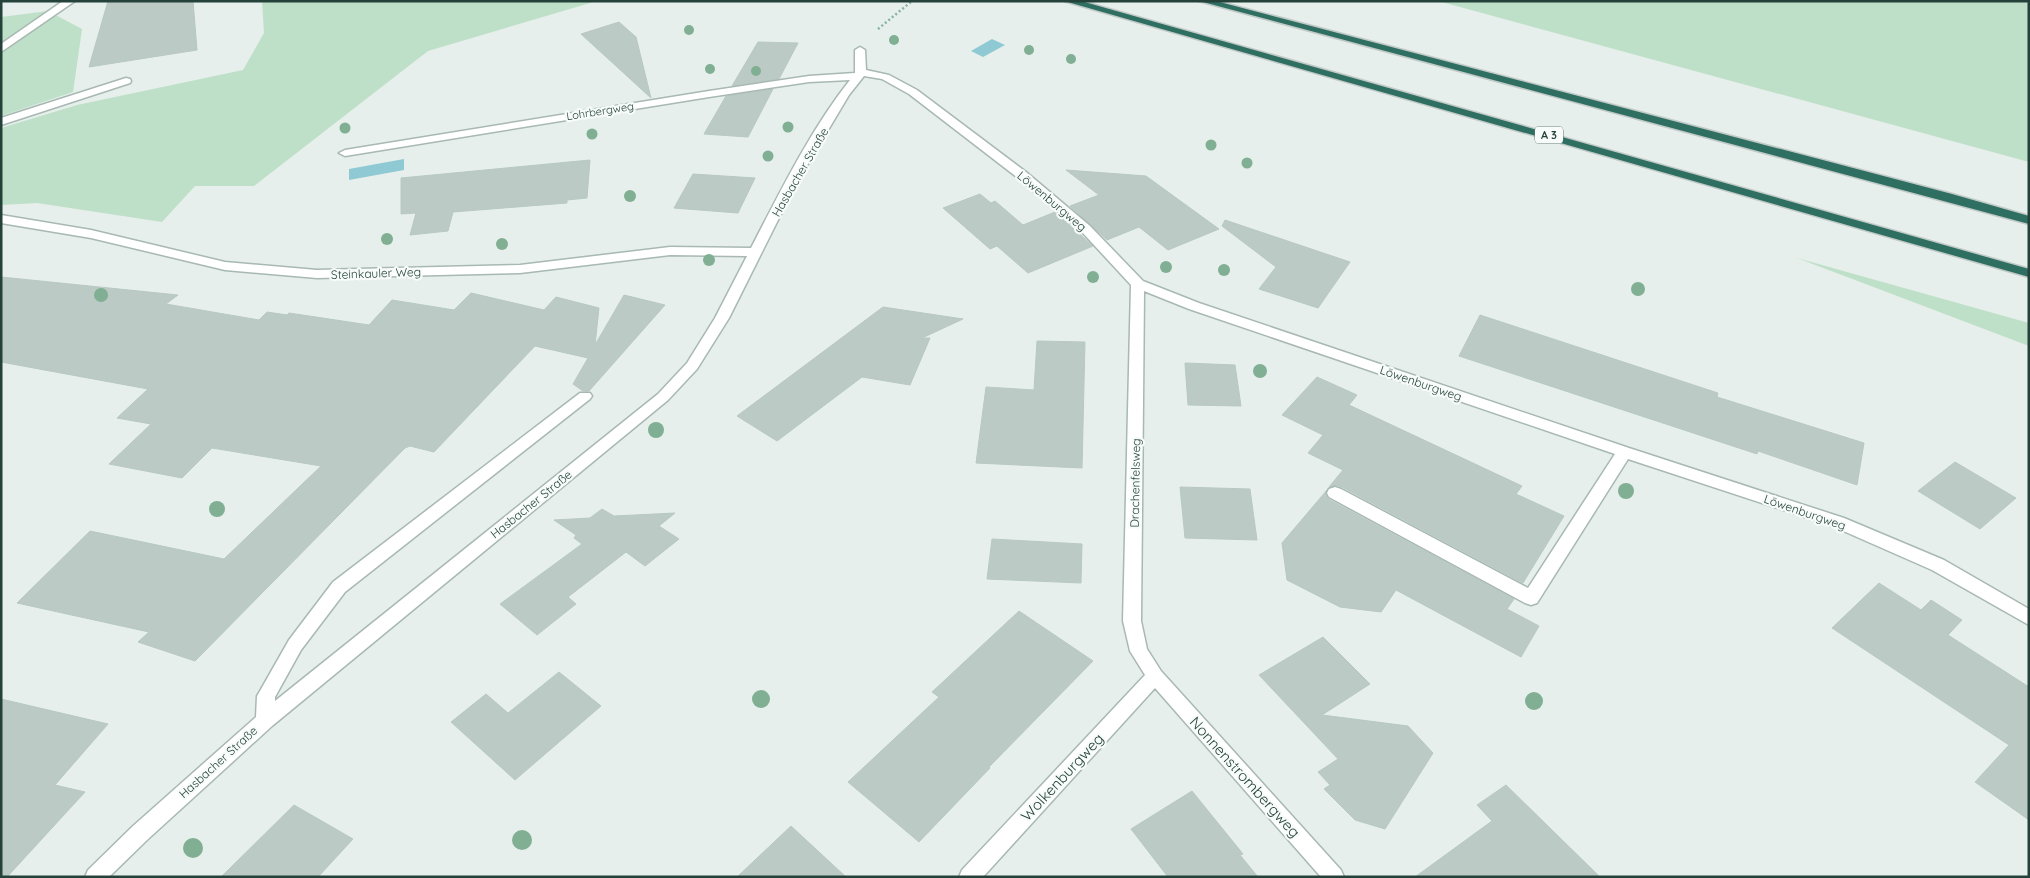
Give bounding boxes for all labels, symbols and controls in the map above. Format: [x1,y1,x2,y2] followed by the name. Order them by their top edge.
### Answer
[565,99,635,123] street label: Lohrbergweg
[768,125,832,219] street label: Hasbacher Straße
[1535,126,1563,144] road number: A 3
[1014,168,1090,234] street label: Löwenburgweg
[331,264,421,282] street label: Steinkauler Weg
[1378,362,1464,404] street label: Löwenburgweg
[1127,438,1143,528] street label: Drachenfelsweg
[487,466,575,541] street label: Hasbacher Straße
[1762,491,1848,533] street label: Löwenburgweg
[1186,713,1304,841] street label: Nonnenstrombergweg
[176,723,260,801] street label: Hasbacher Straße
[1016,729,1108,825] street label: Wolkenburgweg

